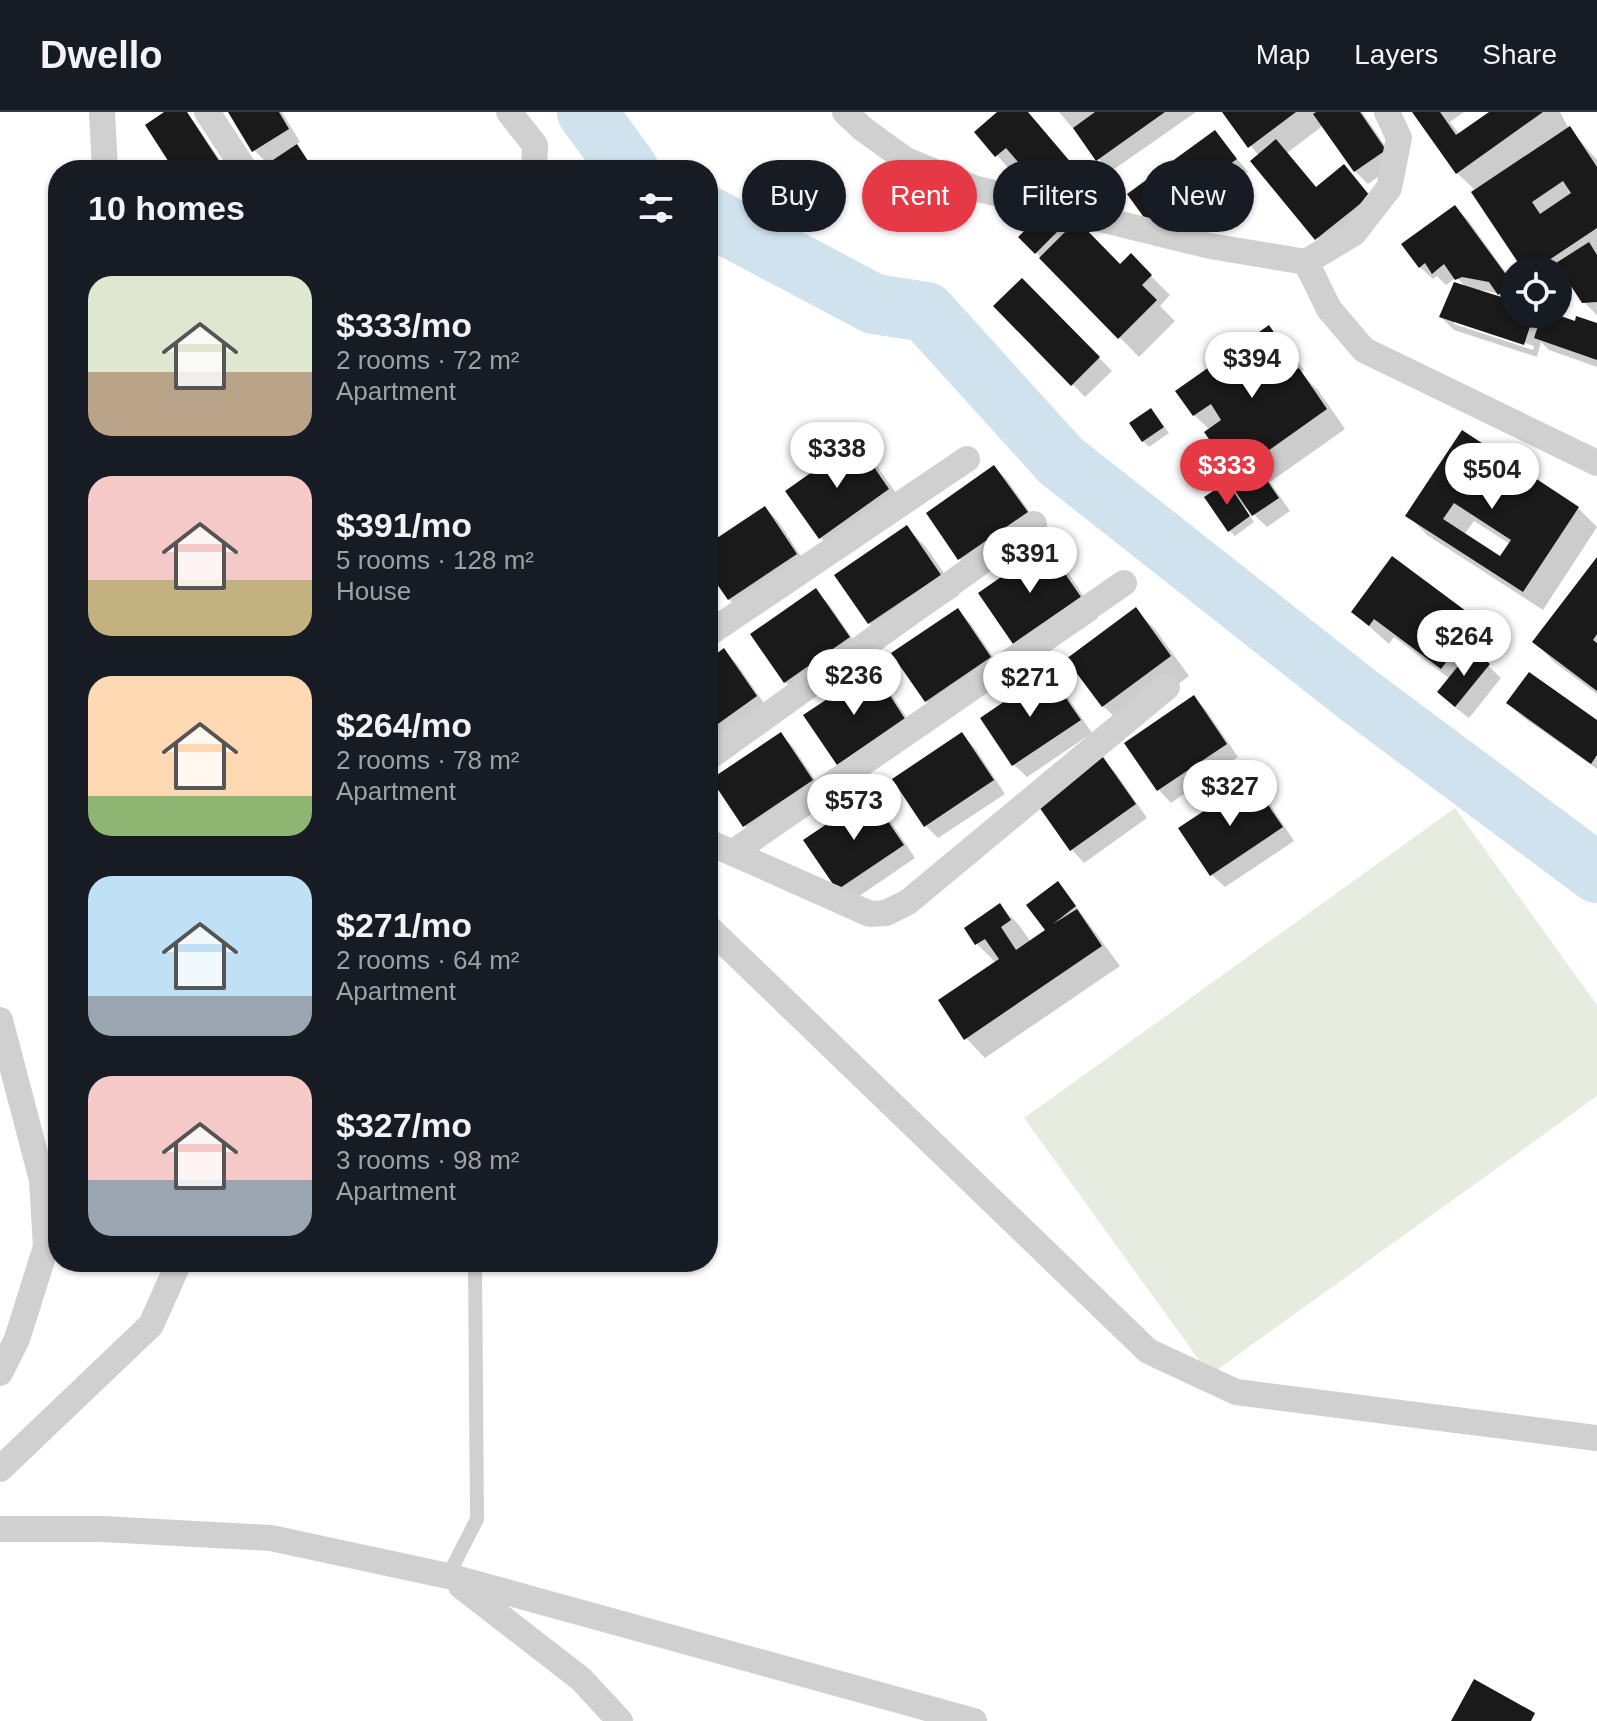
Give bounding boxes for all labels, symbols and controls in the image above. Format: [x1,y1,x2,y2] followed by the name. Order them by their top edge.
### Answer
[40,34,162,76] text: Dwello
[1256,39,1310,70] text: Map
[1354,39,1438,70] text: Layers
[1482,39,1557,70] text: Share
[742,160,846,232] chip: Buy
[862,160,977,232] chip: Rent
[993,160,1126,232] chip: Filters
[1142,160,1254,232] chip: New
[634,186,678,230] icon: filters
[88,189,245,227] text: 10 homes
[1500,256,1572,328] map controls
[1500,256,1572,328] button: locate
[336,306,472,344] text: $333/mo
[152,308,248,404] icon: home
[1205,332,1299,400] pin: $394
[1223,343,1281,373] text: $394
[336,345,520,375] text: 2 rooms · 72 m²
[336,376,456,406] text: Apartment
[790,422,884,490] pin: $338
[808,433,866,463] text: $338
[1180,439,1274,507] pin: $333
[1445,443,1539,511] pin: $504
[1198,450,1256,480] text: $333
[1463,454,1521,484] text: $504
[336,506,472,544] text: $391/mo
[152,508,248,604] icon: home
[983,527,1077,595] pin: $391
[1001,538,1059,568] text: $391
[336,545,534,575] text: 5 rooms · 128 m²
[336,576,411,606] text: House
[1417,610,1511,678] pin: $264
[1435,621,1493,651] text: $264
[807,649,901,717] pin: $236
[983,651,1077,719] pin: $271
[825,660,883,690] text: $236
[1001,662,1059,692] text: $271
[336,706,472,744] text: $264/mo
[152,708,248,804] icon: home
[336,745,520,775] text: 2 rooms · 78 m²
[1183,760,1277,828] pin: $327
[1201,771,1259,801] text: $327
[807,774,901,842] pin: $573
[336,776,456,806] text: Apartment
[825,785,883,815] text: $573
[336,906,472,944] text: $271/mo
[152,908,248,1004] icon: home
[336,945,520,975] text: 2 rooms · 64 m²
[336,976,456,1006] text: Apartment
[336,1106,472,1144] text: $327/mo
[152,1108,248,1204] icon: home
[336,1145,520,1175] text: 3 rooms · 98 m²
[336,1176,456,1206] text: Apartment

